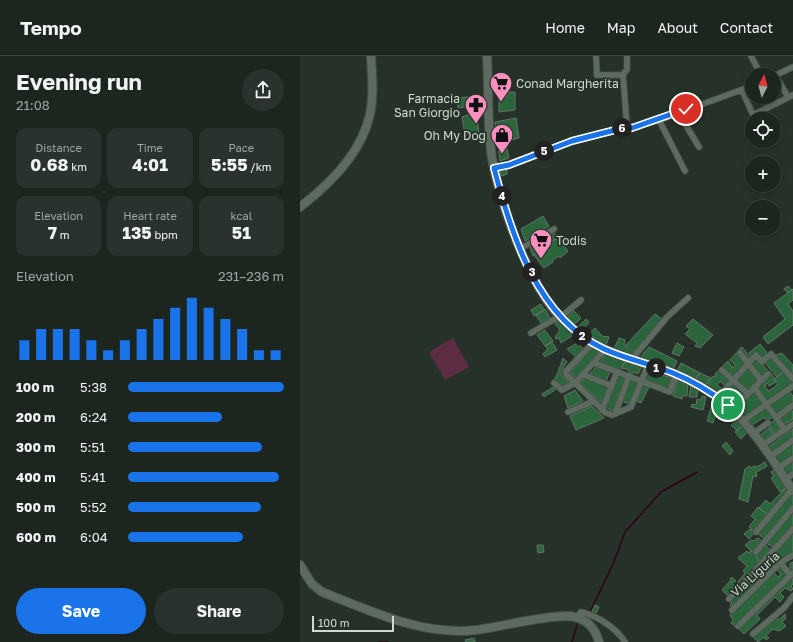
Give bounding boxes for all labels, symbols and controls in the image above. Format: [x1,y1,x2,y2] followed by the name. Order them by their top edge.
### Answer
[20,16,82,39] text: Tempo
[545,19,585,36] text: Home
[607,19,635,36] text: Map
[657,19,698,36] text: About
[720,19,773,36] text: Contact
[16,68,142,95] text: Evening run
[745,68,781,104] north arrow
[745,68,781,236] map controls
[242,69,284,111] button: share
[488,70,514,103] supermarket icon: Conad Margherita
[516,76,619,91] place label: Conad Margherita
[394,91,460,120] place label: Farmacia San Giorgio
[463,92,489,125] pharmacy icon: Farmacia San Giorgio
[669,92,703,126] pin
[16,97,50,113] text: 21:08
[675,98,697,120] icon: check
[745,112,781,148] button: locate
[612,118,632,138] pin: 6
[619,121,626,134] text: 6
[489,122,515,155] shop icon: Oh My Dog
[424,128,486,143] place label: Oh My Dog
[36,141,82,154] text: Distance
[137,141,163,154] text: Time
[228,141,254,154] text: Pace
[534,141,554,161] pin: 5
[541,144,547,157] text: 5
[30,154,68,175] text: 0.68
[132,154,168,175] text: 4:01
[211,154,248,175] text: 5:55
[745,156,781,192] button: +
[68,160,87,173] text: km
[248,160,272,173] text: /km
[492,186,512,206] pin: 4
[499,189,505,202] text: 4
[745,200,781,236] button: −
[34,209,83,222] text: Elevation
[123,209,177,222] text: Heart rate
[230,209,252,222] text: kcal
[48,222,57,243] text: 7
[122,222,152,243] text: 135
[232,222,251,243] text: 51
[528,227,554,260] supermarket icon: Todis
[57,228,70,241] text: m
[152,228,178,241] text: bpm
[556,233,587,248] place label: Todis
[522,262,542,282] pin: 3
[529,265,535,278] text: 3
[16,268,74,284] text: Elevation
[218,268,284,284] text: 231–236 m
[572,326,592,346] pin: 2
[579,329,585,342] text: 2
[646,358,666,378] pin: 1
[653,361,659,374] text: 1
[16,379,54,395] text: 100 m
[80,379,107,395] text: 5:38
[711,388,745,422] pin
[717,394,739,416] icon: arrive
[16,409,55,425] text: 200 m
[80,409,107,425] text: 6:24
[16,439,55,455] text: 300 m
[80,439,105,455] text: 5:51
[16,469,56,485] text: 400 m
[80,469,106,485] text: 5:41
[16,499,55,515] text: 500 m
[80,499,107,515] text: 5:52
[16,529,56,545] text: 600 m
[80,529,108,545] text: 6:04
[728,548,782,600] street label: Via Liguria
[16,588,146,634] button: Save
[154,588,284,634] button: Share
[312,614,394,633] scale bar
[318,616,349,629] text: 100 m

